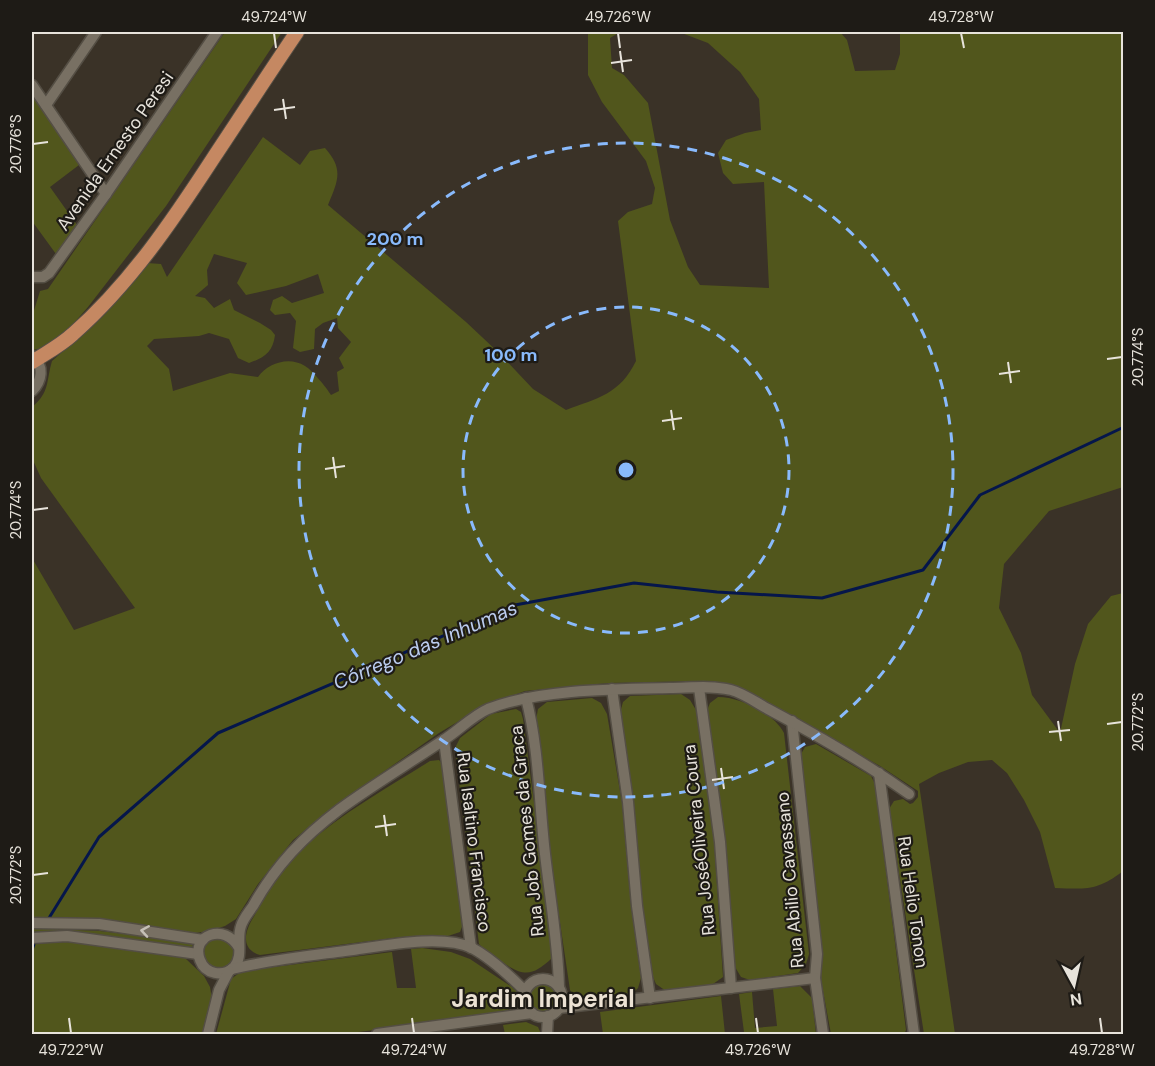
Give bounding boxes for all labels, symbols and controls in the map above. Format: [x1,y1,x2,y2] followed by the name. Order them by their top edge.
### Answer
[241,7,307,27] text: 49.724°W
[585,7,651,27] text: 49.726°W
[928,7,994,27] text: 49.728°W
[51,67,179,235] street label: Avenida Ernesto Peresi
[6,114,26,174] text: 20.776°S
[367,227,423,251] text: 200 m
[1128,327,1148,386] text: 20.774°S
[484,343,538,367] text: 100 m
[616,460,636,480] centre of rings
[6,480,26,539] text: 20.774°S
[329,594,521,696] water label: Córrego das Inhumas
[1128,692,1148,751] text: 20.772°S
[504,724,550,938] street label: Rua Job Gomes da Graca
[677,743,721,937] street label: Rua JoséOliveira Coura
[451,751,497,933] street label: Rua Isaltino Francisco
[770,791,810,969] street label: Rua Abilio Cavassano
[892,835,934,969] street label: Rua Helio Tonon
[6,845,26,904] text: 20.772°S
[141,925,150,937] one-way arrow
[1044,955,1104,1015] north arrow
[451,983,635,1014] district label: Jardim Imperial
[1069,988,1083,1011] text: N
[38,1040,104,1060] text: 49.722°W
[381,1040,447,1060] text: 49.724°W
[725,1040,791,1060] text: 49.726°W
[1069,1040,1135,1060] text: 49.728°W

